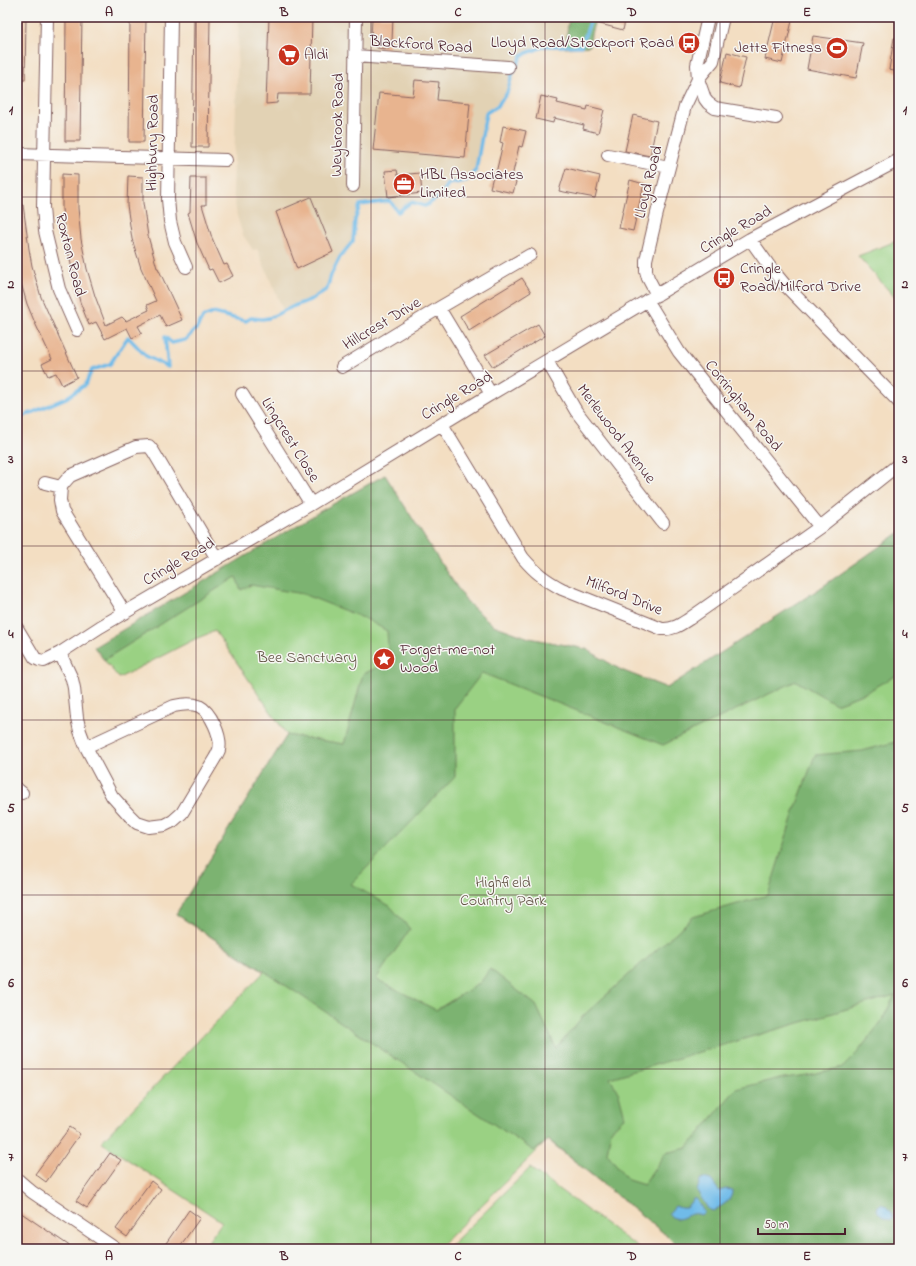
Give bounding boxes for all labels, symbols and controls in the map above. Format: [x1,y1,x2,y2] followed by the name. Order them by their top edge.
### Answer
[105,3,113,22] text: A
[279,3,289,22] text: B
[454,3,462,22] text: C
[626,3,637,22] text: D
[803,3,811,22] text: E
[368,29,473,61] street label: Blackford Road
[676,30,702,56] bus stop icon: Lloyd Road/Stockport Road
[491,31,674,55] place label: Lloyd Road/Stockport Road
[824,35,850,61] sports icon: Jetts Fitness
[734,36,822,60] place label: Jetts Fitness
[276,42,302,68] supermarket icon: Aldi
[304,43,329,67] place label: Aldi
[325,73,351,177] street label: Weybrook Road
[140,95,166,191] street label: Highbury Road
[9,101,14,120] text: 1
[903,101,908,120] text: 1
[628,143,670,221] street label: Lloyd Road
[420,163,524,205] place label: HBL Associates Limited
[391,171,417,197] office icon: HBL Associates Limited
[695,200,777,260] street label: Cringle Road
[48,211,92,299] street label: Roxton Road
[740,257,862,299] place label: Cringle Road/Milford Drive
[711,265,737,291] bus stop icon: Cringle Road/Milford Drive
[7,275,15,294] text: 2
[901,275,909,294] text: 2
[338,291,426,357] street label: Hillcrest Drive
[698,355,788,457] street label: Corringham Road
[417,365,497,427] street label: Cringle Road
[570,379,662,490] street label: Merlewood Avenue
[254,393,326,488] street label: Lingcrest Close
[7,450,14,469] text: 3
[901,450,908,469] text: 3
[138,532,220,592] street label: Cringle Road
[582,570,667,623] street label: Milford Drive
[7,625,14,644] text: 4
[901,625,908,644] text: 4
[399,638,496,680] place label: Forget-me-not Wood
[256,646,357,670] park label: Bee Sanctuary
[371,646,397,672] place icon: Forget-me-not Wood
[7,799,15,818] text: 5
[901,799,909,818] text: 5
[460,871,547,913] park label: Highfield Country Park
[7,974,14,993] text: 6
[901,974,908,993] text: 6
[8,1148,14,1167] text: 7
[902,1148,908,1167] text: 7
[758,1210,845,1236] scale bar
[764,1216,788,1234] text: 50 m
[105,1247,113,1266] text: A
[279,1247,289,1266] text: B
[454,1247,462,1266] text: C
[626,1247,637,1266] text: D
[803,1247,811,1266] text: E

